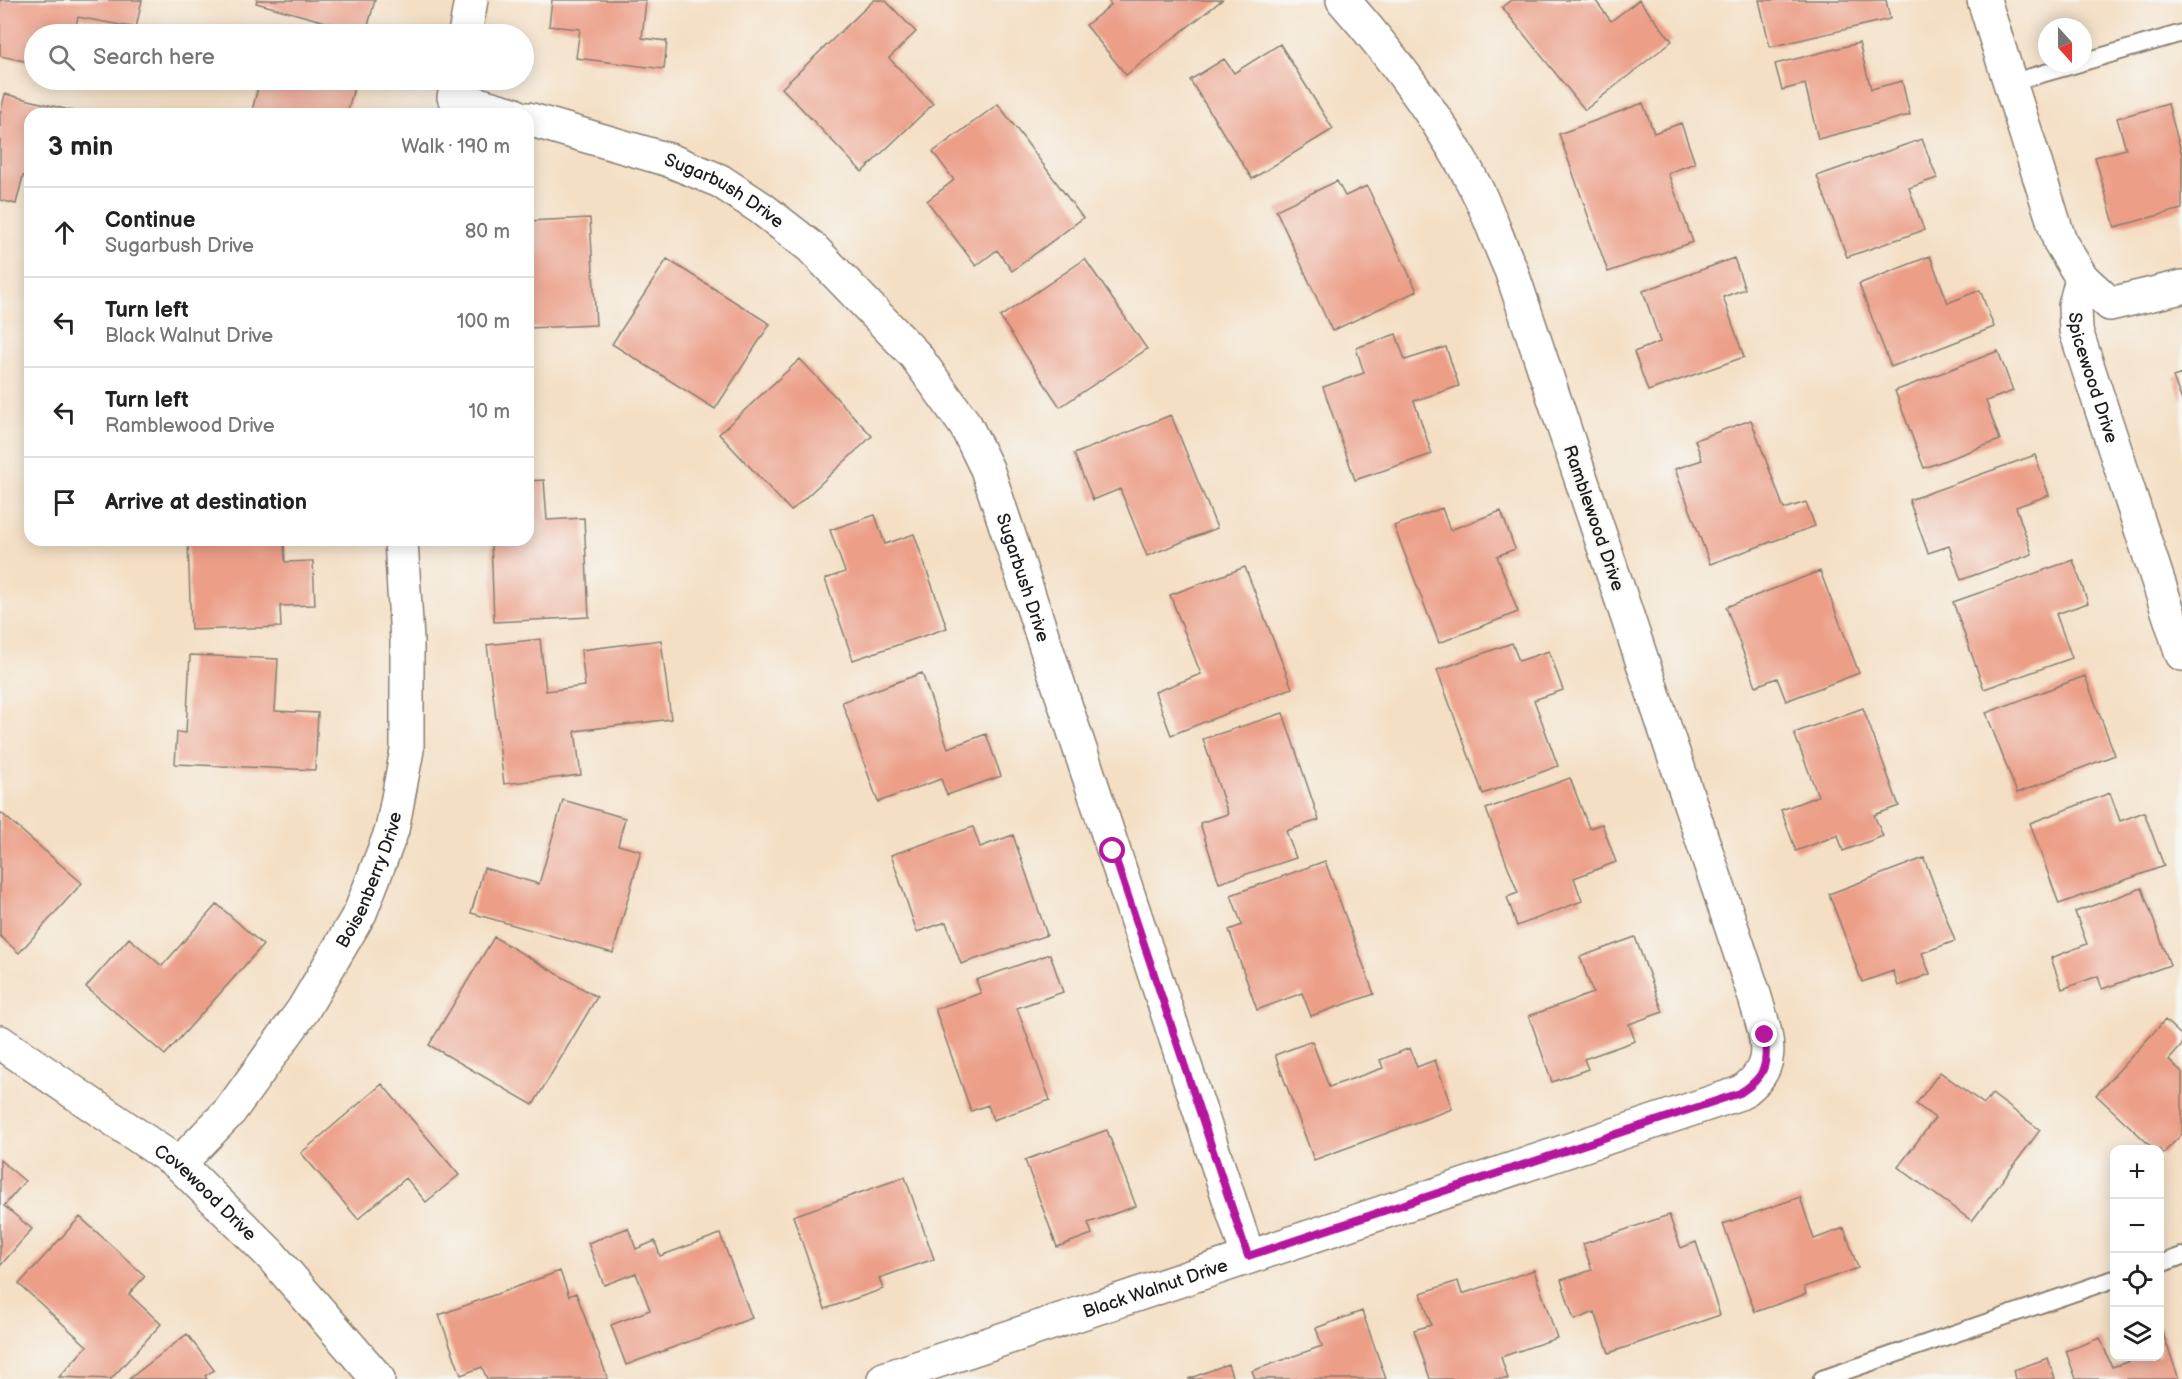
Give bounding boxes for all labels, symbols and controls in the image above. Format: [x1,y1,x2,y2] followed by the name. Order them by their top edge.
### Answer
[2038,18,2092,72] north arrow
[24,24,534,90] search box
[45,41,78,74] icon: search
[93,44,215,71] text: Search here
[48,132,113,163] text: 3 min
[401,135,510,159] text: Walk · 190 m
[661,149,788,233] street label: Sugarbush Drive
[105,207,195,234] text: Continue
[48,216,81,249] icon: ahead
[465,220,510,244] text: 80 m
[105,234,254,258] text: Sugarbush Drive
[105,297,189,324] text: Turn left
[48,306,81,339] icon: left
[457,310,510,334] text: 100 m
[2064,312,2122,446] street label: Spicewood Drive
[105,324,273,348] text: Black Walnut Drive
[105,387,189,414] text: Turn left
[48,396,81,429] icon: left
[469,400,510,424] text: 10 m
[105,414,275,438] text: Ramblewood Drive
[1559,443,1628,594] street label: Ramblewood Drive
[48,486,81,519] icon: arrive
[105,489,307,516] text: Arrive at destination
[991,511,1054,645] street label: Sugarbush Drive
[332,810,406,952] street label: Boisenberry Drive
[1099,837,1125,863] route start
[1751,1021,1777,1047] route end
[150,1140,260,1245] street label: Covewood Drive
[2110,1145,2164,1361] map controls
[2110,1145,2164,1199] button: +
[2110,1199,2164,1253] button: −
[2110,1253,2164,1307] button: locate
[1080,1255,1231,1323] street label: Black Walnut Drive
[2110,1307,2164,1361] button: layers

